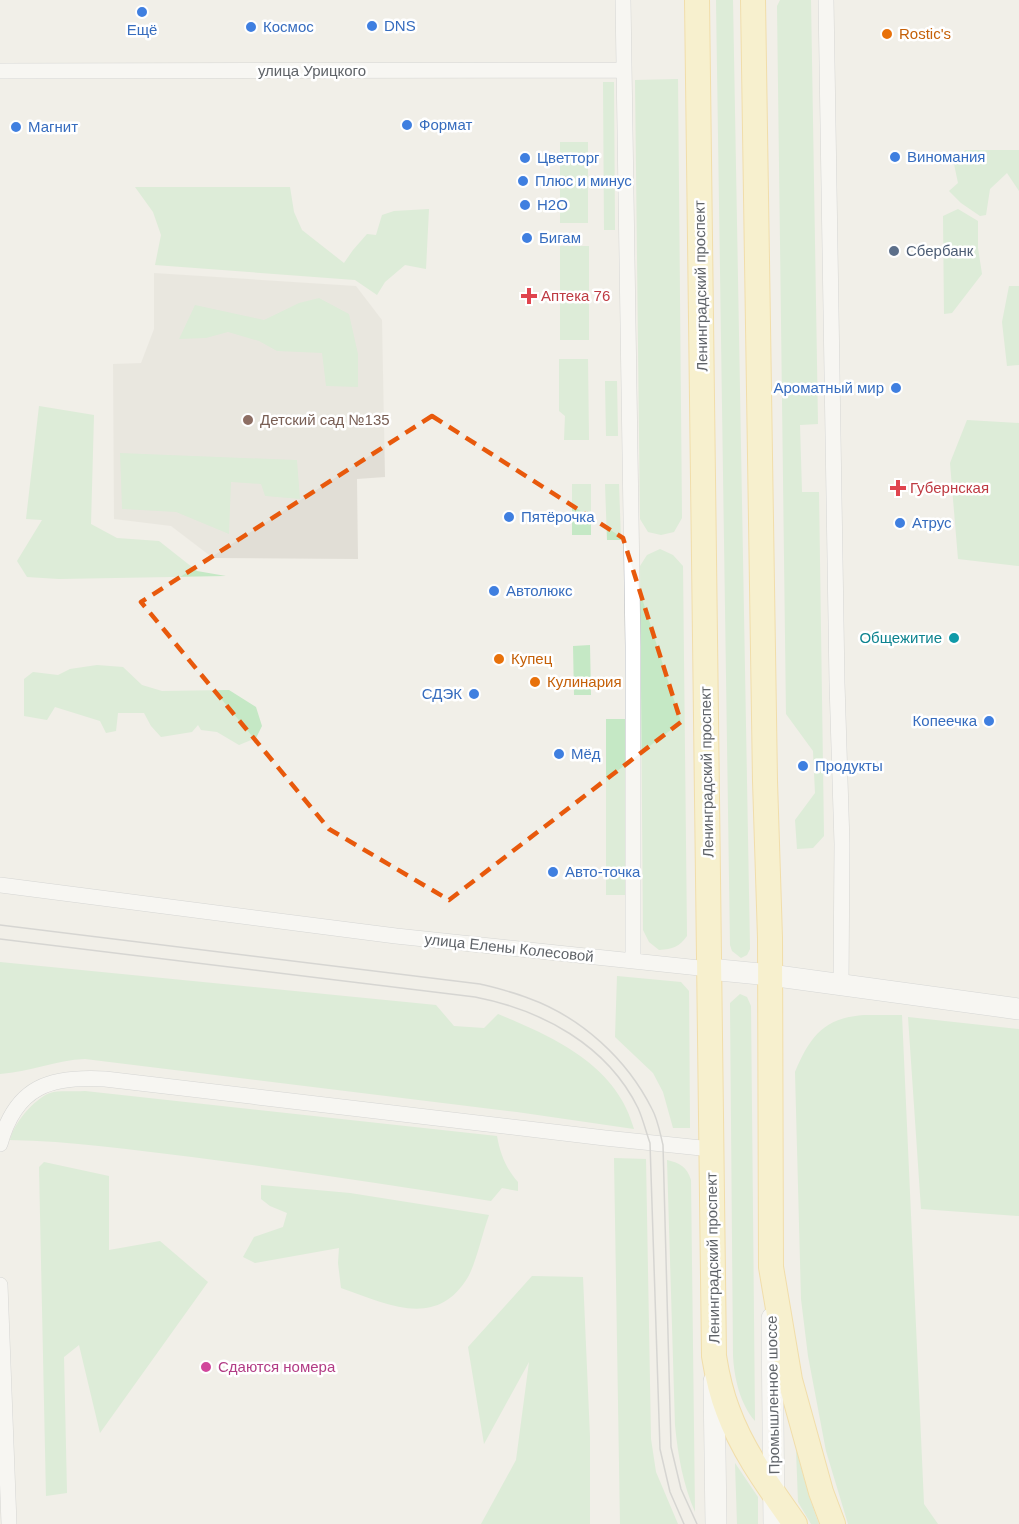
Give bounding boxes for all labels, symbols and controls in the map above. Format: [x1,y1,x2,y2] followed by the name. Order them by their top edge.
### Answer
[135,5,149,19] marker: Ещё
[384,17,416,34] place label: DNS
[263,18,314,35] place label: Космос
[365,19,379,33] marker: DNS
[244,20,258,34] marker: Космос
[127,21,157,38] place label: Ещё
[899,25,951,42] place label: Rostic's
[880,27,894,41] marker: Rostic's
[258,62,366,79] street label: улица Урицкого
[419,116,472,133] place label: Формат
[28,118,78,135] place label: Магнит
[400,118,414,132] marker: Формат
[9,120,23,134] marker: Магнит
[907,148,985,165] place label: Виномания
[537,149,600,166] place label: Цветторг
[888,150,902,164] marker: Виномания
[518,151,532,165] marker: Цветторг
[535,172,632,189] place label: Плюс и минус
[516,174,530,188] marker: Плюс и минус
[537,196,568,213] place label: H2O
[518,198,532,212] marker: H2O
[691,200,710,372] street label: Ленинградский проспект
[539,229,581,246] place label: Бигам
[520,231,534,245] marker: Бигам
[906,242,974,259] place label: Сбербанк
[887,244,901,258] marker: Сбербанк
[541,287,610,304] place label: Аптека 76
[522,289,536,303] marker: Аптека 76
[773,379,884,396] place label: Ароматный мир
[889,381,903,395] marker: Ароматный мир
[260,411,390,428] place label: Детский сад №135
[241,413,255,427] marker: Детский сад №135
[910,479,989,496] place label: Губернская
[891,481,905,495] marker: Губернская
[521,508,595,525] place label: Пятёрочка
[502,510,516,524] marker: Пятёрочка
[912,514,952,531] place label: Атрус
[893,516,907,530] marker: Атрус
[506,582,573,599] place label: Автолюкс
[487,584,501,598] marker: Автолюкс
[859,629,942,646] place label: Общежитие
[947,631,961,645] marker: Общежитие
[511,650,553,667] place label: Купец
[492,652,506,666] marker: Купец
[547,673,622,690] place label: Кулинария
[528,675,542,689] marker: Кулинария
[422,685,462,702] place label: СДЭК
[697,686,716,858] street label: Ленинградский проспект
[467,687,481,701] marker: СДЭК
[913,712,978,729] place label: Копеечка
[982,714,996,728] marker: Копеечка
[571,745,601,762] place label: Мёд
[552,747,566,761] marker: Мёд
[815,757,883,774] place label: Продукты
[796,759,810,773] marker: Продукты
[565,863,641,880] place label: Авто-точка
[546,865,560,879] marker: Авто-точка
[424,930,595,965] street label: улица Елены Колесовой
[703,1172,722,1344] street label: Ленинградский проспект
[763,1315,782,1475] street label: Промышленное шоссе
[218,1358,336,1375] place label: Сдаются номера
[199,1360,213,1374] marker: Сдаются номера

